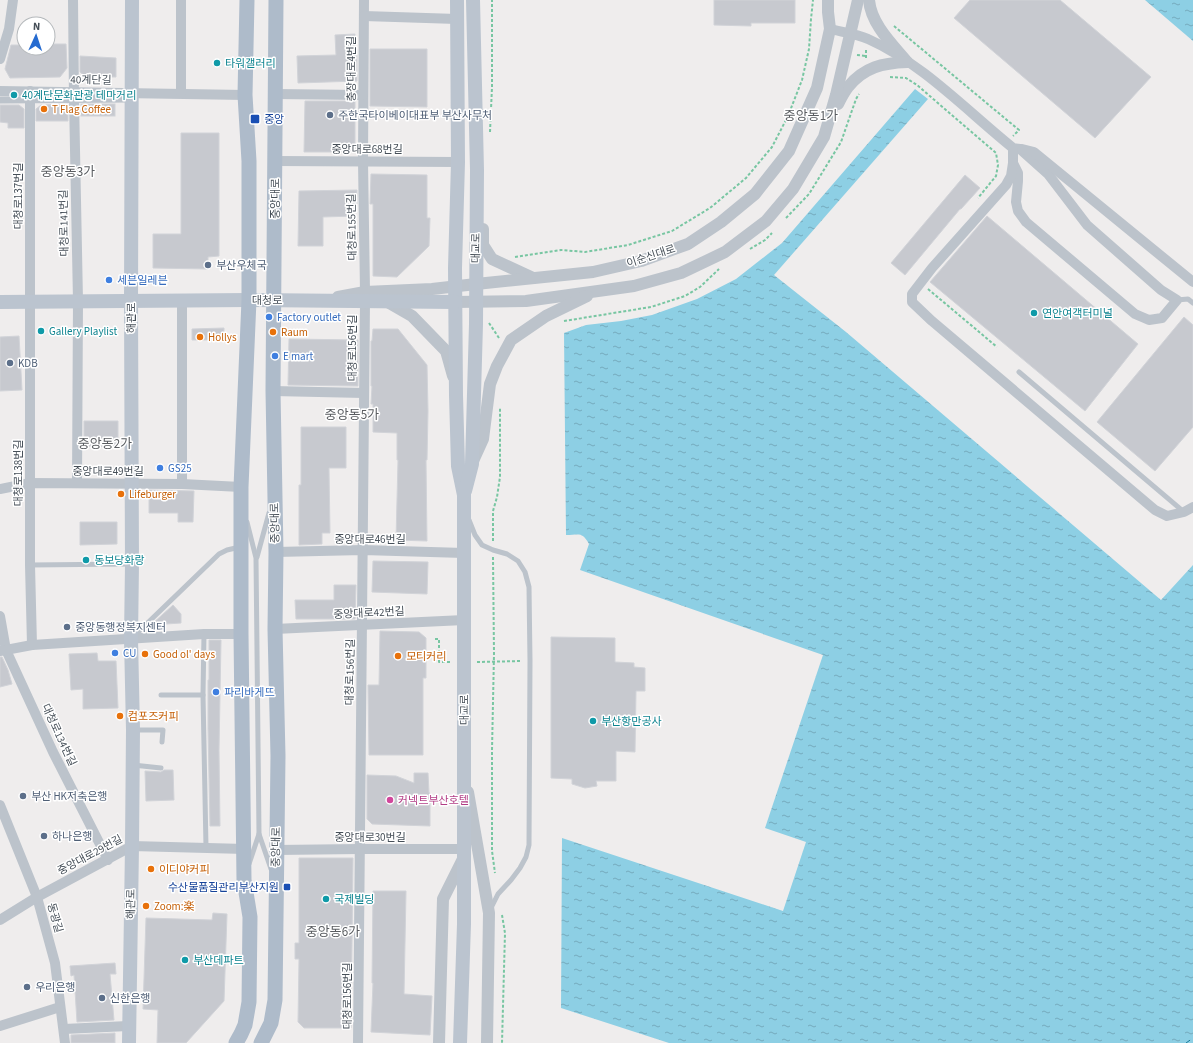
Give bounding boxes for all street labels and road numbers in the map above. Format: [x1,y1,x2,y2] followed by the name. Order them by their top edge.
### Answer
[344,36,359,102] street label: 충장대로4번길
[70,72,112,88] street label: 40계단길
[331,142,403,157] street label: 중앙대로68번길
[11,162,26,230] street label: 대청로137번길
[268,179,283,219] street label: 중앙대로
[56,189,72,257] street label: 대청로141번길
[344,193,360,261] street label: 대청로155번길
[468,233,484,263] street label: 대교로
[625,241,677,271] street label: 이순신대로
[252,293,282,308] street label: 대청로
[124,303,139,333] street label: 해관로
[345,314,360,382] street label: 대청로156번길
[11,439,26,507] street label: 대청로138번길
[72,464,144,479] street label: 중앙대로49번길
[267,503,283,543] street label: 중앙대로
[334,532,406,547] street label: 중앙대로46번길
[333,604,405,622] street label: 중앙대로42번길
[342,638,358,706] street label: 대청로156번길
[457,695,472,725] street label: 대교로
[38,701,80,769] street label: 대청로134번길
[268,827,284,867] street label: 중앙대로
[334,830,406,845] street label: 중앙대로30번길
[55,832,125,878] street label: 중앙대로29번길
[123,889,139,919] street label: 해관로
[44,901,66,935] street label: 동광길
[340,962,355,1030] street label: 대청로156번길

